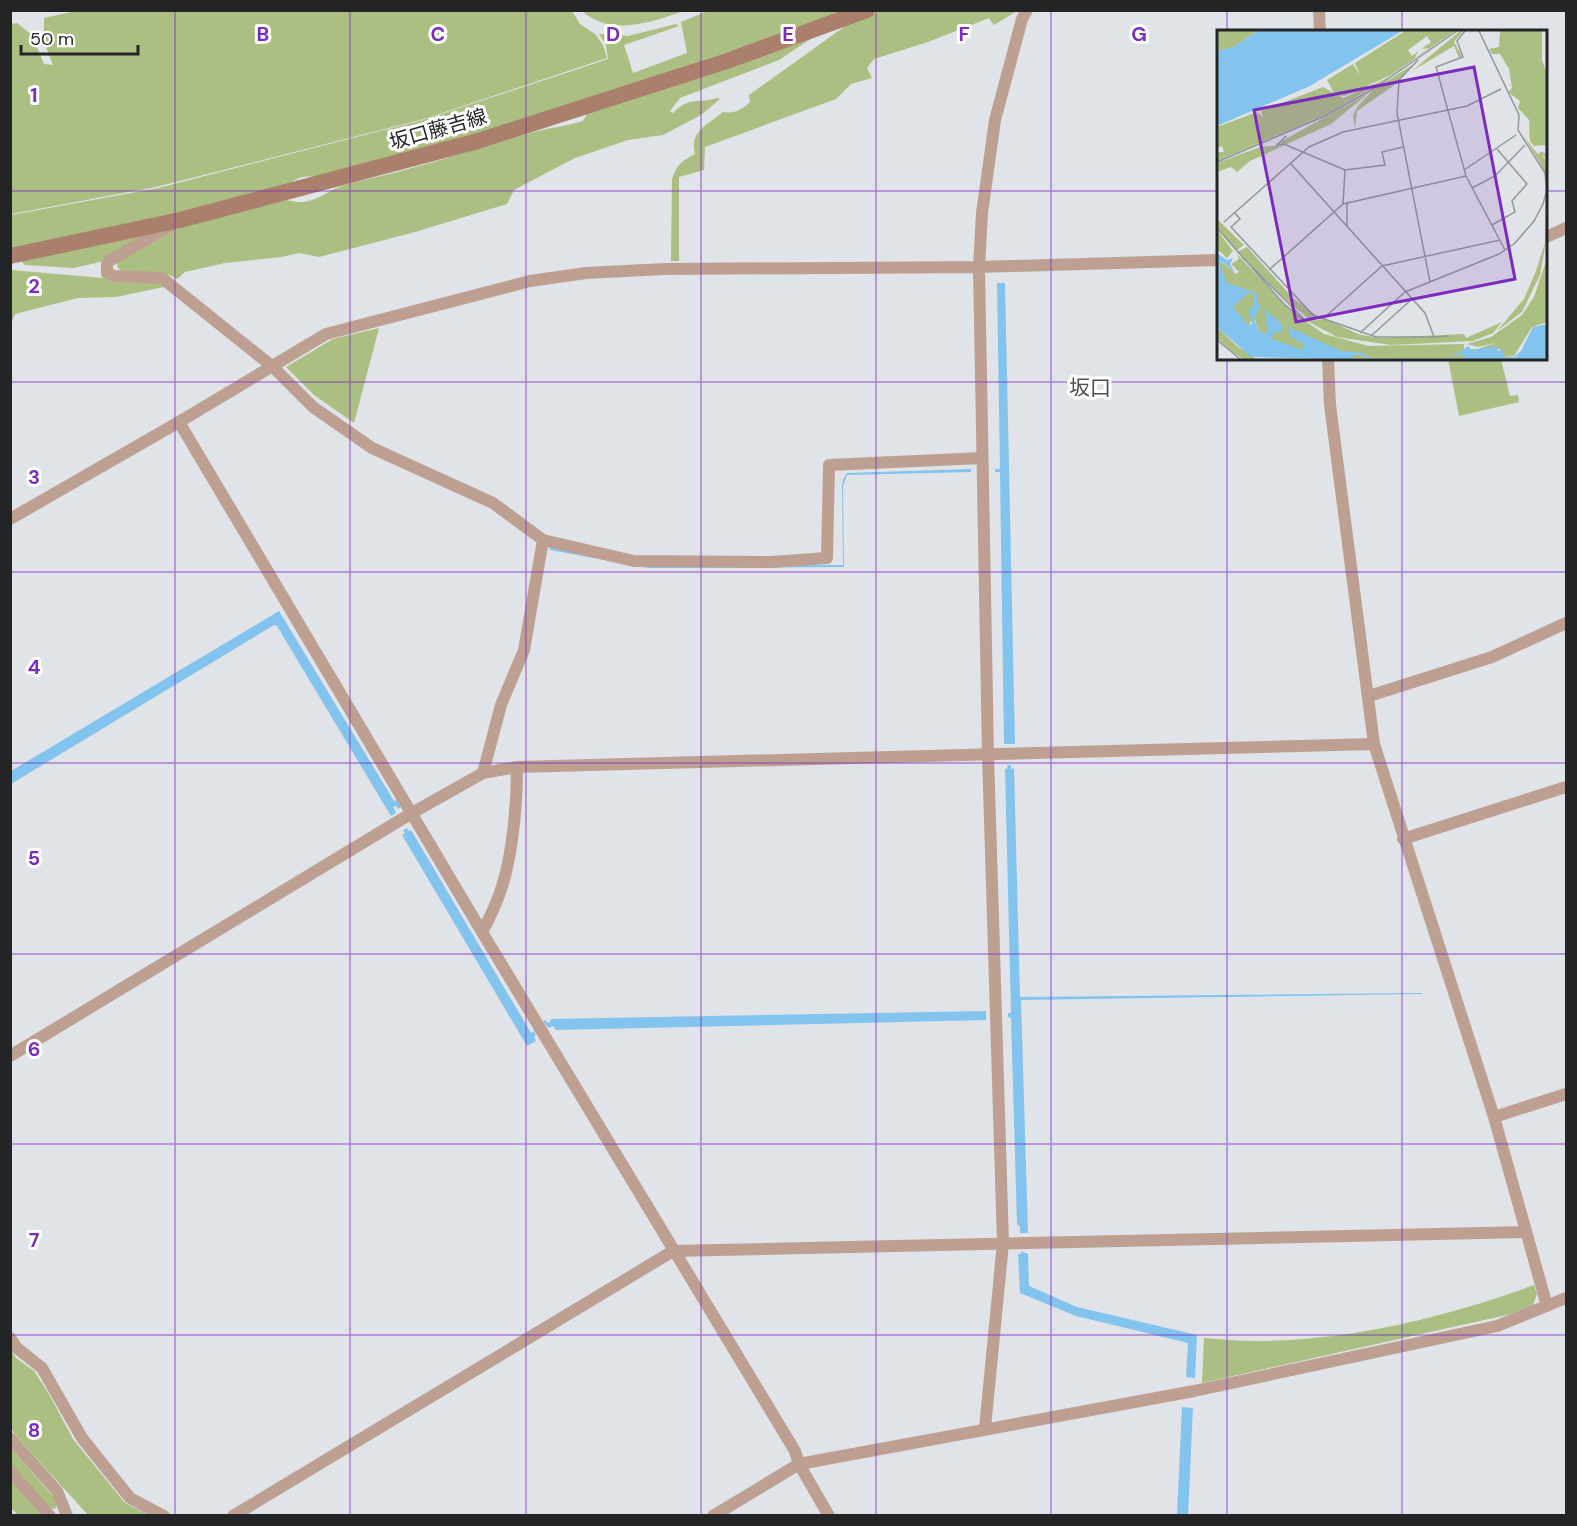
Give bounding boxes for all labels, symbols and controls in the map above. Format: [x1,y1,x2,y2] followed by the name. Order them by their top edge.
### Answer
[21,18,138,56] scale bar
[257,21,269,47] text: B
[431,21,445,47] text: C
[606,21,620,47] text: D
[782,21,794,47] text: E
[958,21,970,47] text: F
[1131,21,1147,47] text: G
[30,27,74,51] text: 50 m
[1217,30,1547,360] inset map
[30,82,38,108] text: 1
[386,103,490,155] street label: 坂口藤吉線
[28,273,40,299] text: 2
[1069,374,1111,402] district label: 坂口
[28,464,40,490] text: 3
[28,654,41,680] text: 4
[28,845,40,871] text: 5
[28,1036,40,1062] text: 6
[29,1227,40,1253] text: 7
[28,1417,40,1443] text: 8

